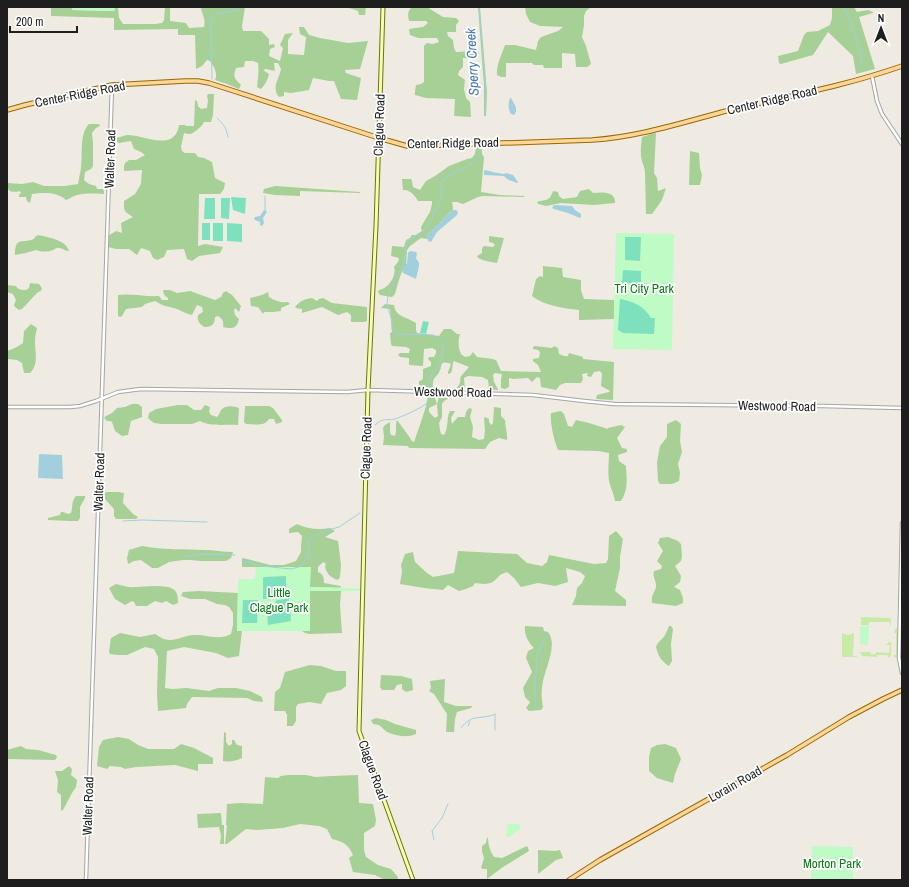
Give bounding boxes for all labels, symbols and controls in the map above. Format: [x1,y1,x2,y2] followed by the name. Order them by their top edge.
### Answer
[10,8,77,34] scale bar
[861,8,901,48] north arrow
[878,11,884,25] text: N
[16,14,43,30] text: 200 m
[461,27,483,96] water label: Sperry Creek
[33,77,127,111] street label: Center Ridge Road
[725,81,819,119] street label: Center Ridge Road
[369,94,389,156] street label: Clague Road
[100,129,120,189] street label: Walter Road
[407,134,499,152] street label: Center Ridge Road
[614,280,674,297] park label: Tri City Park
[414,383,492,401] street label: Westwood Road
[738,397,816,415] street label: Westwood Road
[356,417,376,479] street label: Clague Road
[89,452,109,512] street label: Walter Road
[250,584,309,616] park label: Little Clague Park
[354,738,392,802] street label: Clague Road
[705,762,765,806] street label: Lorain Road
[78,776,98,836] street label: Walter Road
[803,855,862,872] park label: Morton Park

